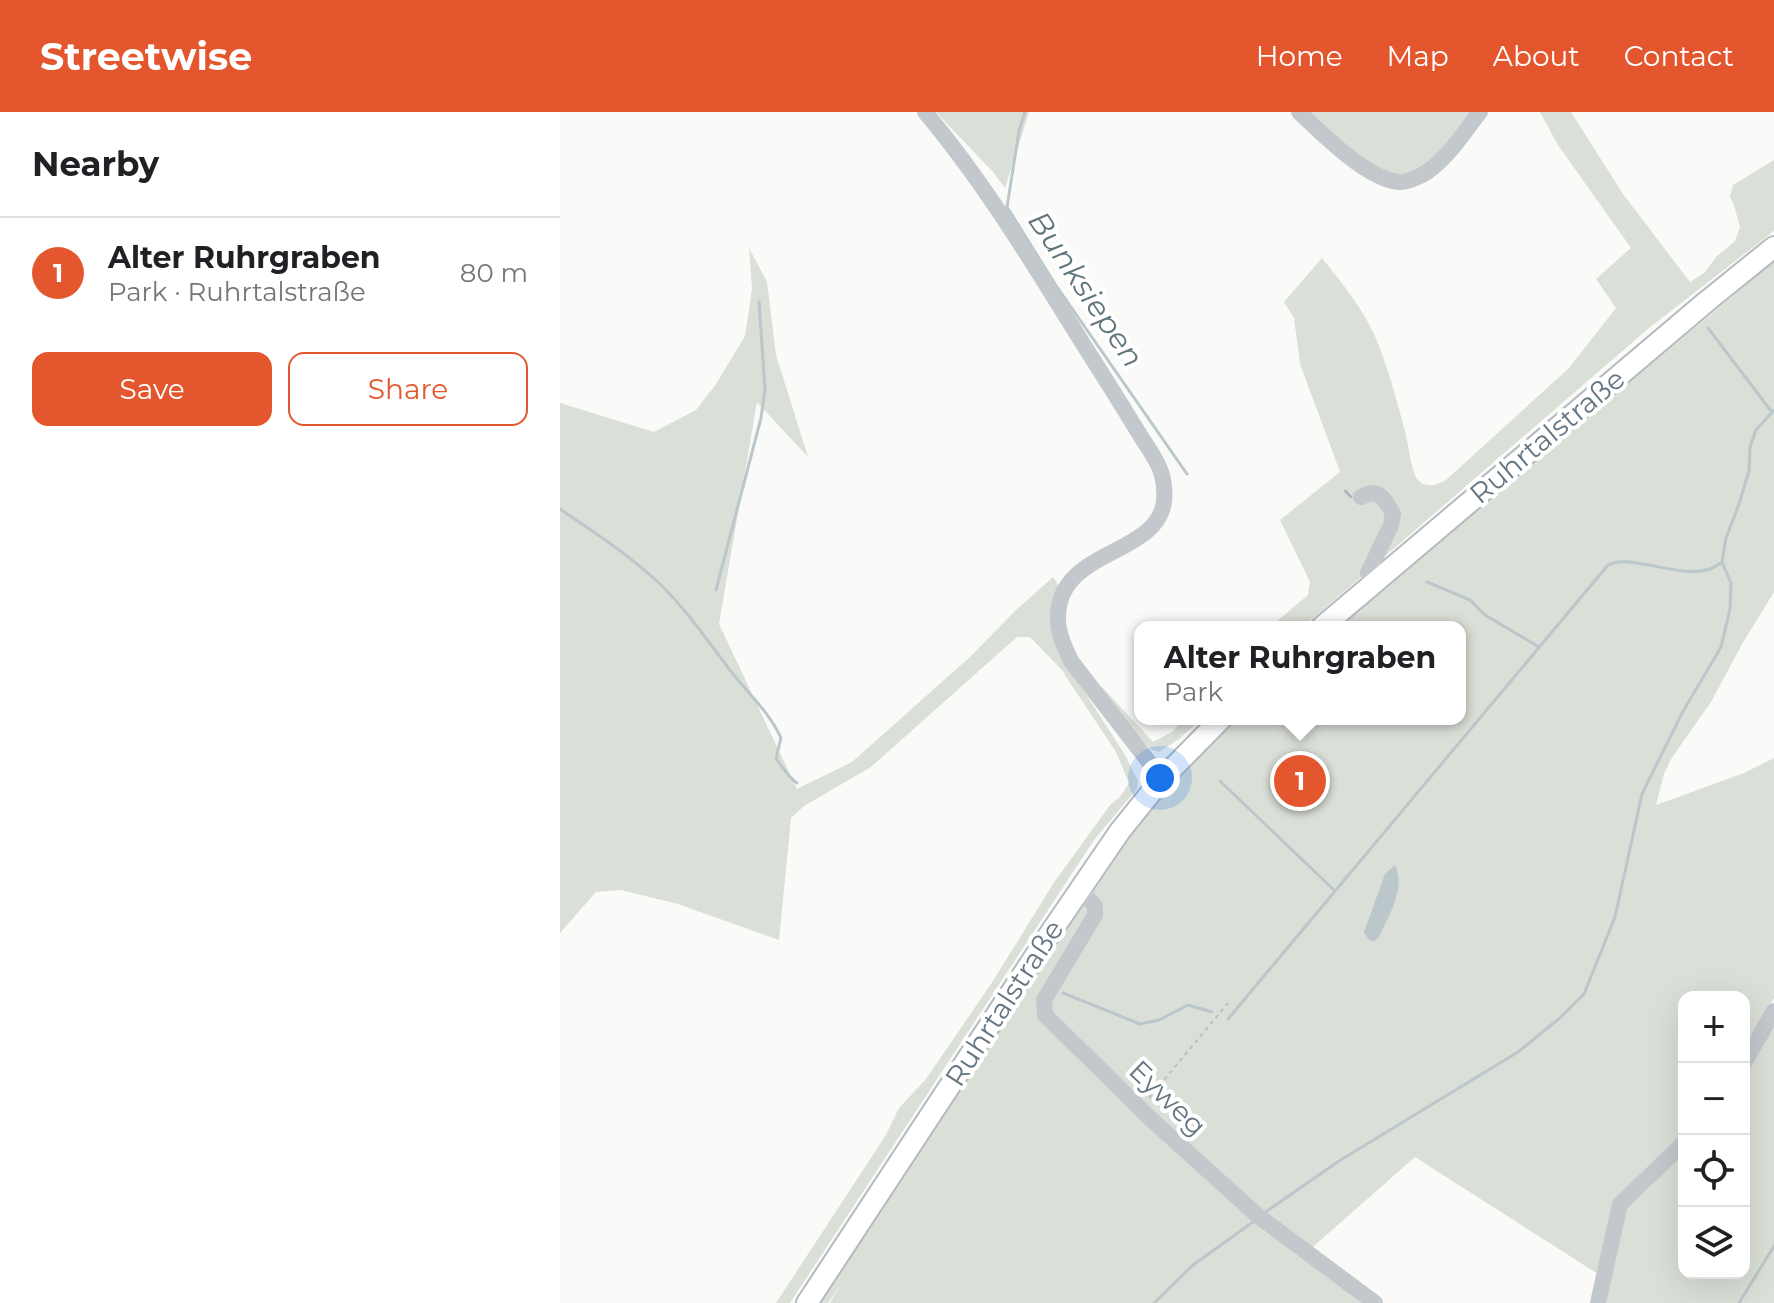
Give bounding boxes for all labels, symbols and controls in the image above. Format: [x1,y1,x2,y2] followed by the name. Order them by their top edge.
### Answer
[40,33,252,80] text: Streetwise
[1256,39,1343,73] text: Home
[1387,39,1449,73] text: Map
[1493,39,1580,73] text: About
[1624,39,1734,73] text: Contact
[32,143,159,185] text: Nearby
[1020,204,1152,374] water label: Bunksiepen
[108,239,381,276] text: Alter Ruhrgraben
[53,257,63,289] text: 1
[460,257,528,289] text: 80 m
[108,276,366,308] text: Park · Ruhrtalstraße
[32,352,272,426] button: Save
[288,352,528,426] button: Share
[1463,361,1631,511] street label: Ruhrtalstraße
[1134,621,1466,725] popup
[1164,639,1436,676] text: Alter Ruhrgraben
[1164,676,1223,708] text: Park
[1274,751,1326,811] pin: 1
[1140,758,1180,798] your location
[938,913,1070,1093] street label: Ruhrtalstraße
[1678,991,1750,1279] map controls
[1678,991,1750,1063] button: +
[1122,1053,1214,1143] street label: Eyweg
[1678,1063,1750,1135] button: −
[1678,1135,1750,1207] button: locate
[1678,1207,1750,1279] button: layers

